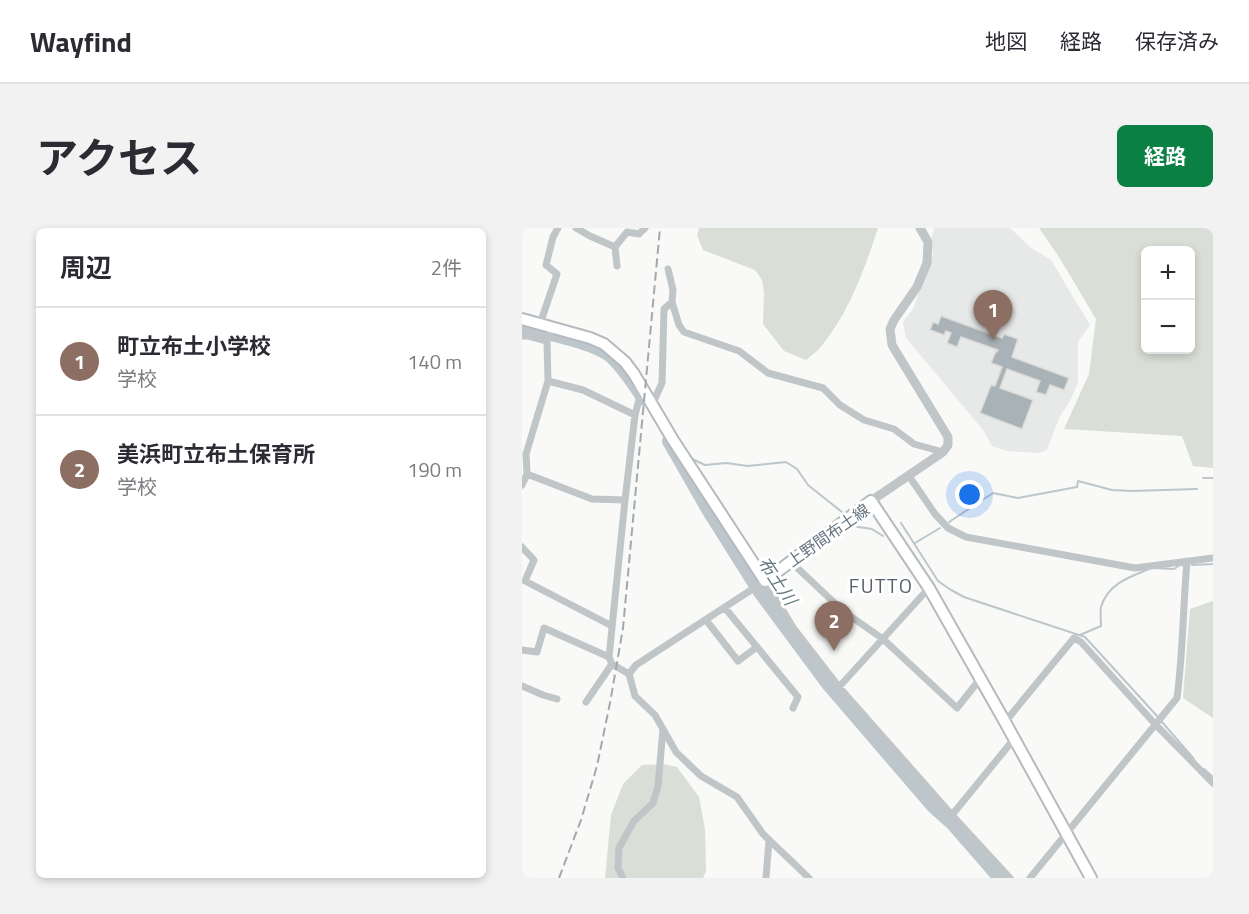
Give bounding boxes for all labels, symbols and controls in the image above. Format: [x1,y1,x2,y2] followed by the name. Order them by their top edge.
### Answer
[30,20,132,63] text: Wayfind
[985,25,1027,57] text: 地図
[1060,25,1102,57] text: 経路
[1135,25,1219,57] text: 保存済み
[36,125,202,189] text: アクセス
[1117,125,1213,187] button: 経路
[1141,246,1195,354] map controls
[1141,246,1195,300] button: +
[60,248,112,287] text: 周辺
[431,252,462,283] text: 2件
[974,291,1012,340] pin: 1
[1141,300,1195,354] button: −
[117,329,271,363] text: 町立布土小学校
[74,346,85,377] text: 1
[407,346,462,377] text: 140 m
[117,363,157,394] text: 学校
[117,437,315,471] text: 美浜町立布土保育所
[74,454,85,485] text: 2
[407,454,462,485] text: 190 m
[117,471,157,502] text: 学校
[955,480,984,509] your location
[782,498,874,572] street label: 上野間布土線
[751,551,805,612] water label: 布土川
[849,570,913,601] district label: FUTTO
[814,602,854,651] pin: 2

